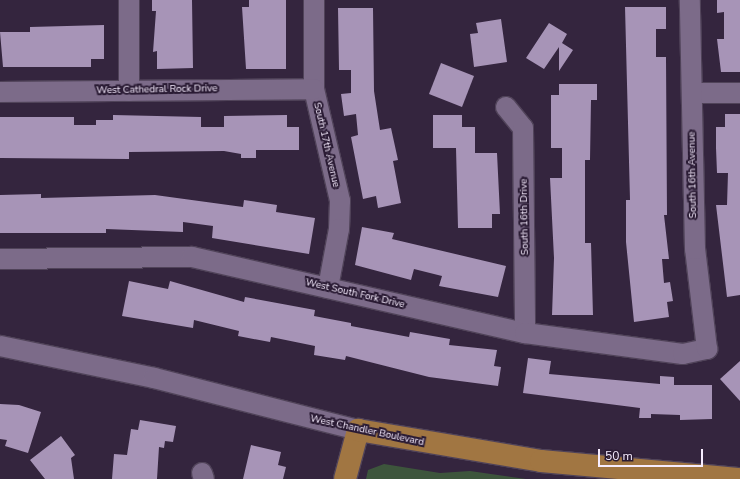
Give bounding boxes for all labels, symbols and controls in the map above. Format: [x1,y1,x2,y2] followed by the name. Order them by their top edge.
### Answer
[96,83,218,97] street label: West Cathedral Rock Drive
[310,101,342,189] street label: South 17th Avenue
[686,131,700,219] street label: South 16th Avenue
[518,179,532,255] street label: South 16th Drive
[304,277,406,311] street label: West South Fork Drive
[309,413,425,449] street label: West Chandler Boulevard
[600,441,705,467] scale bar
[605,448,633,464] text: 50 m

